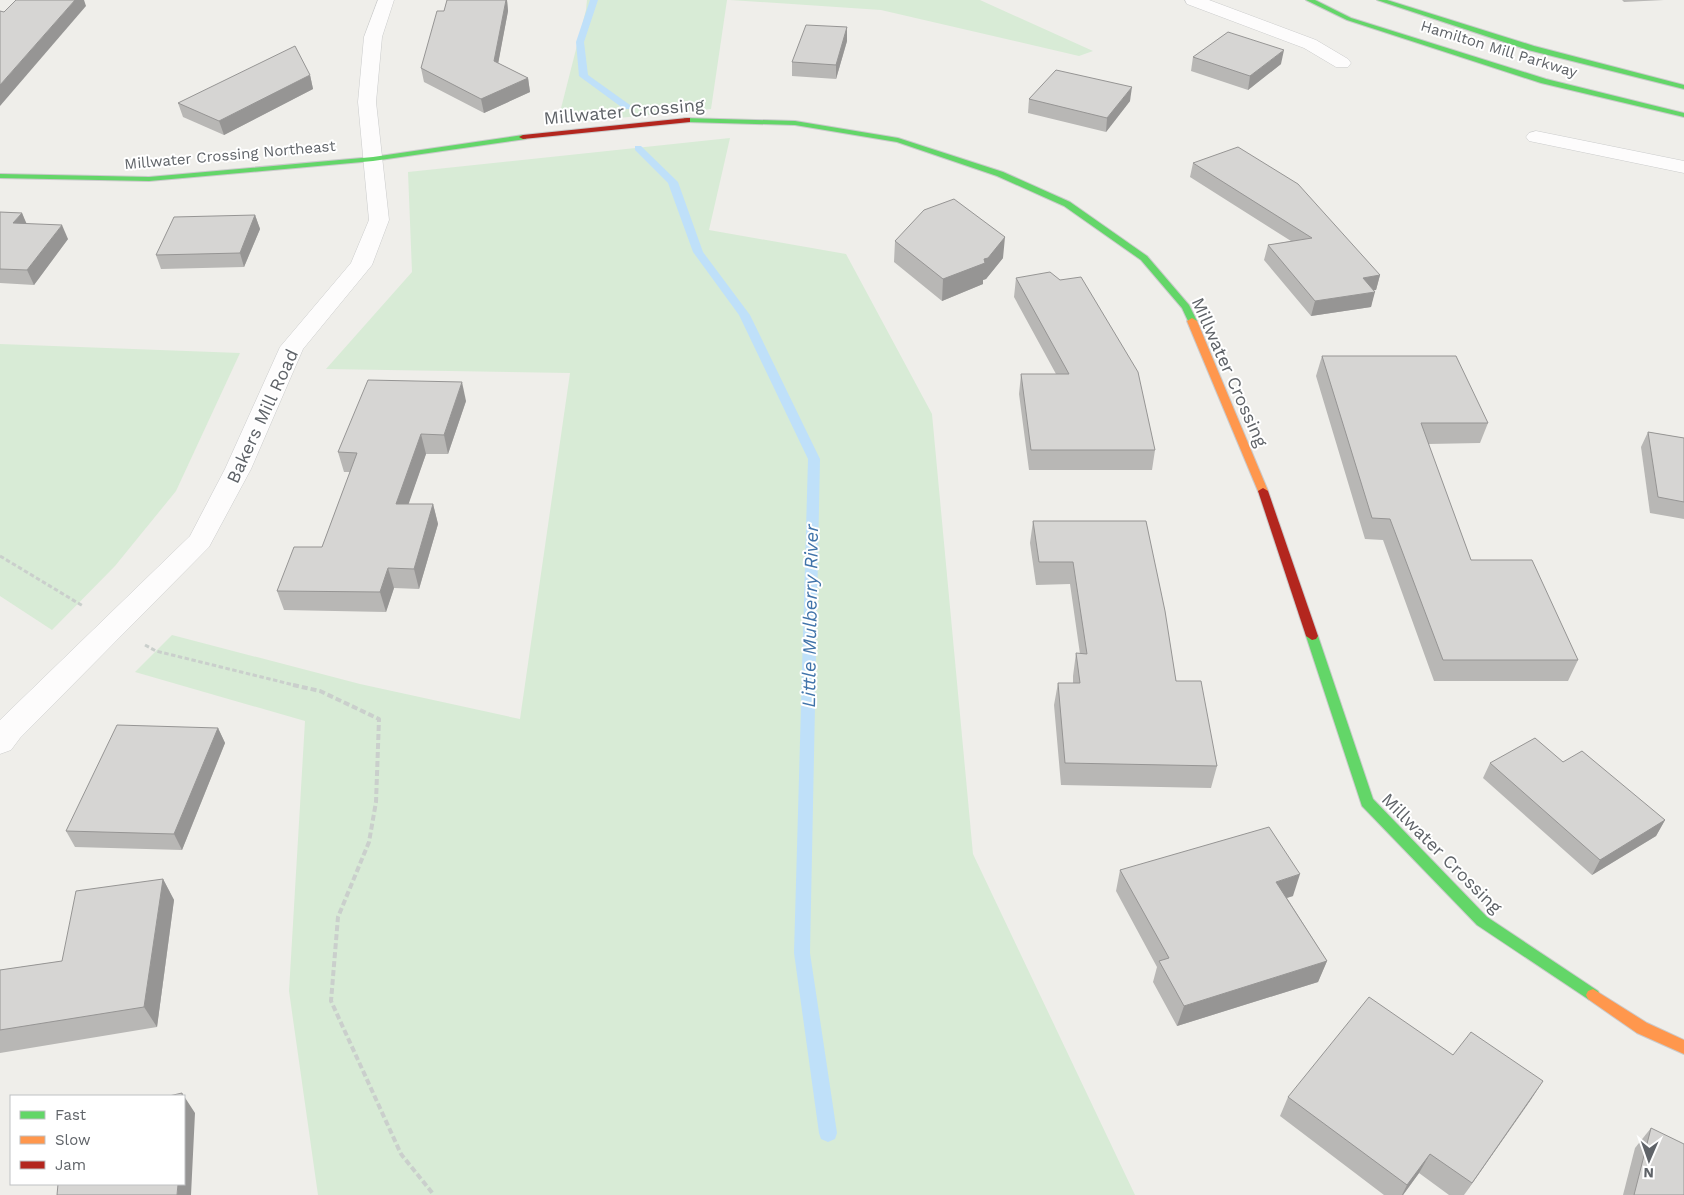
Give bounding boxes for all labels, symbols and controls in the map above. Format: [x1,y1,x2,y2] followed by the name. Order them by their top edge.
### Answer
[1419,17,1580,81] street label: Hamilton Mill Parkway
[543,93,706,128] street label: Millwater Crossing
[124,137,337,173] street label: Millwater Crossing Northeast
[1188,294,1273,450] street label: Millwater Crossing
[222,346,302,486] street label: Bakers Mill Road
[797,523,823,708] water label: Little Mulberry River
[1378,789,1507,918] street label: Millwater Crossing
[10,1095,185,1185] legend
[55,1106,87,1124] text: Fast
[55,1131,91,1149] text: Slow
[1624,1135,1674,1185] north arrow
[55,1156,86,1174] text: Jam
[1643,1165,1654,1181] text: N

